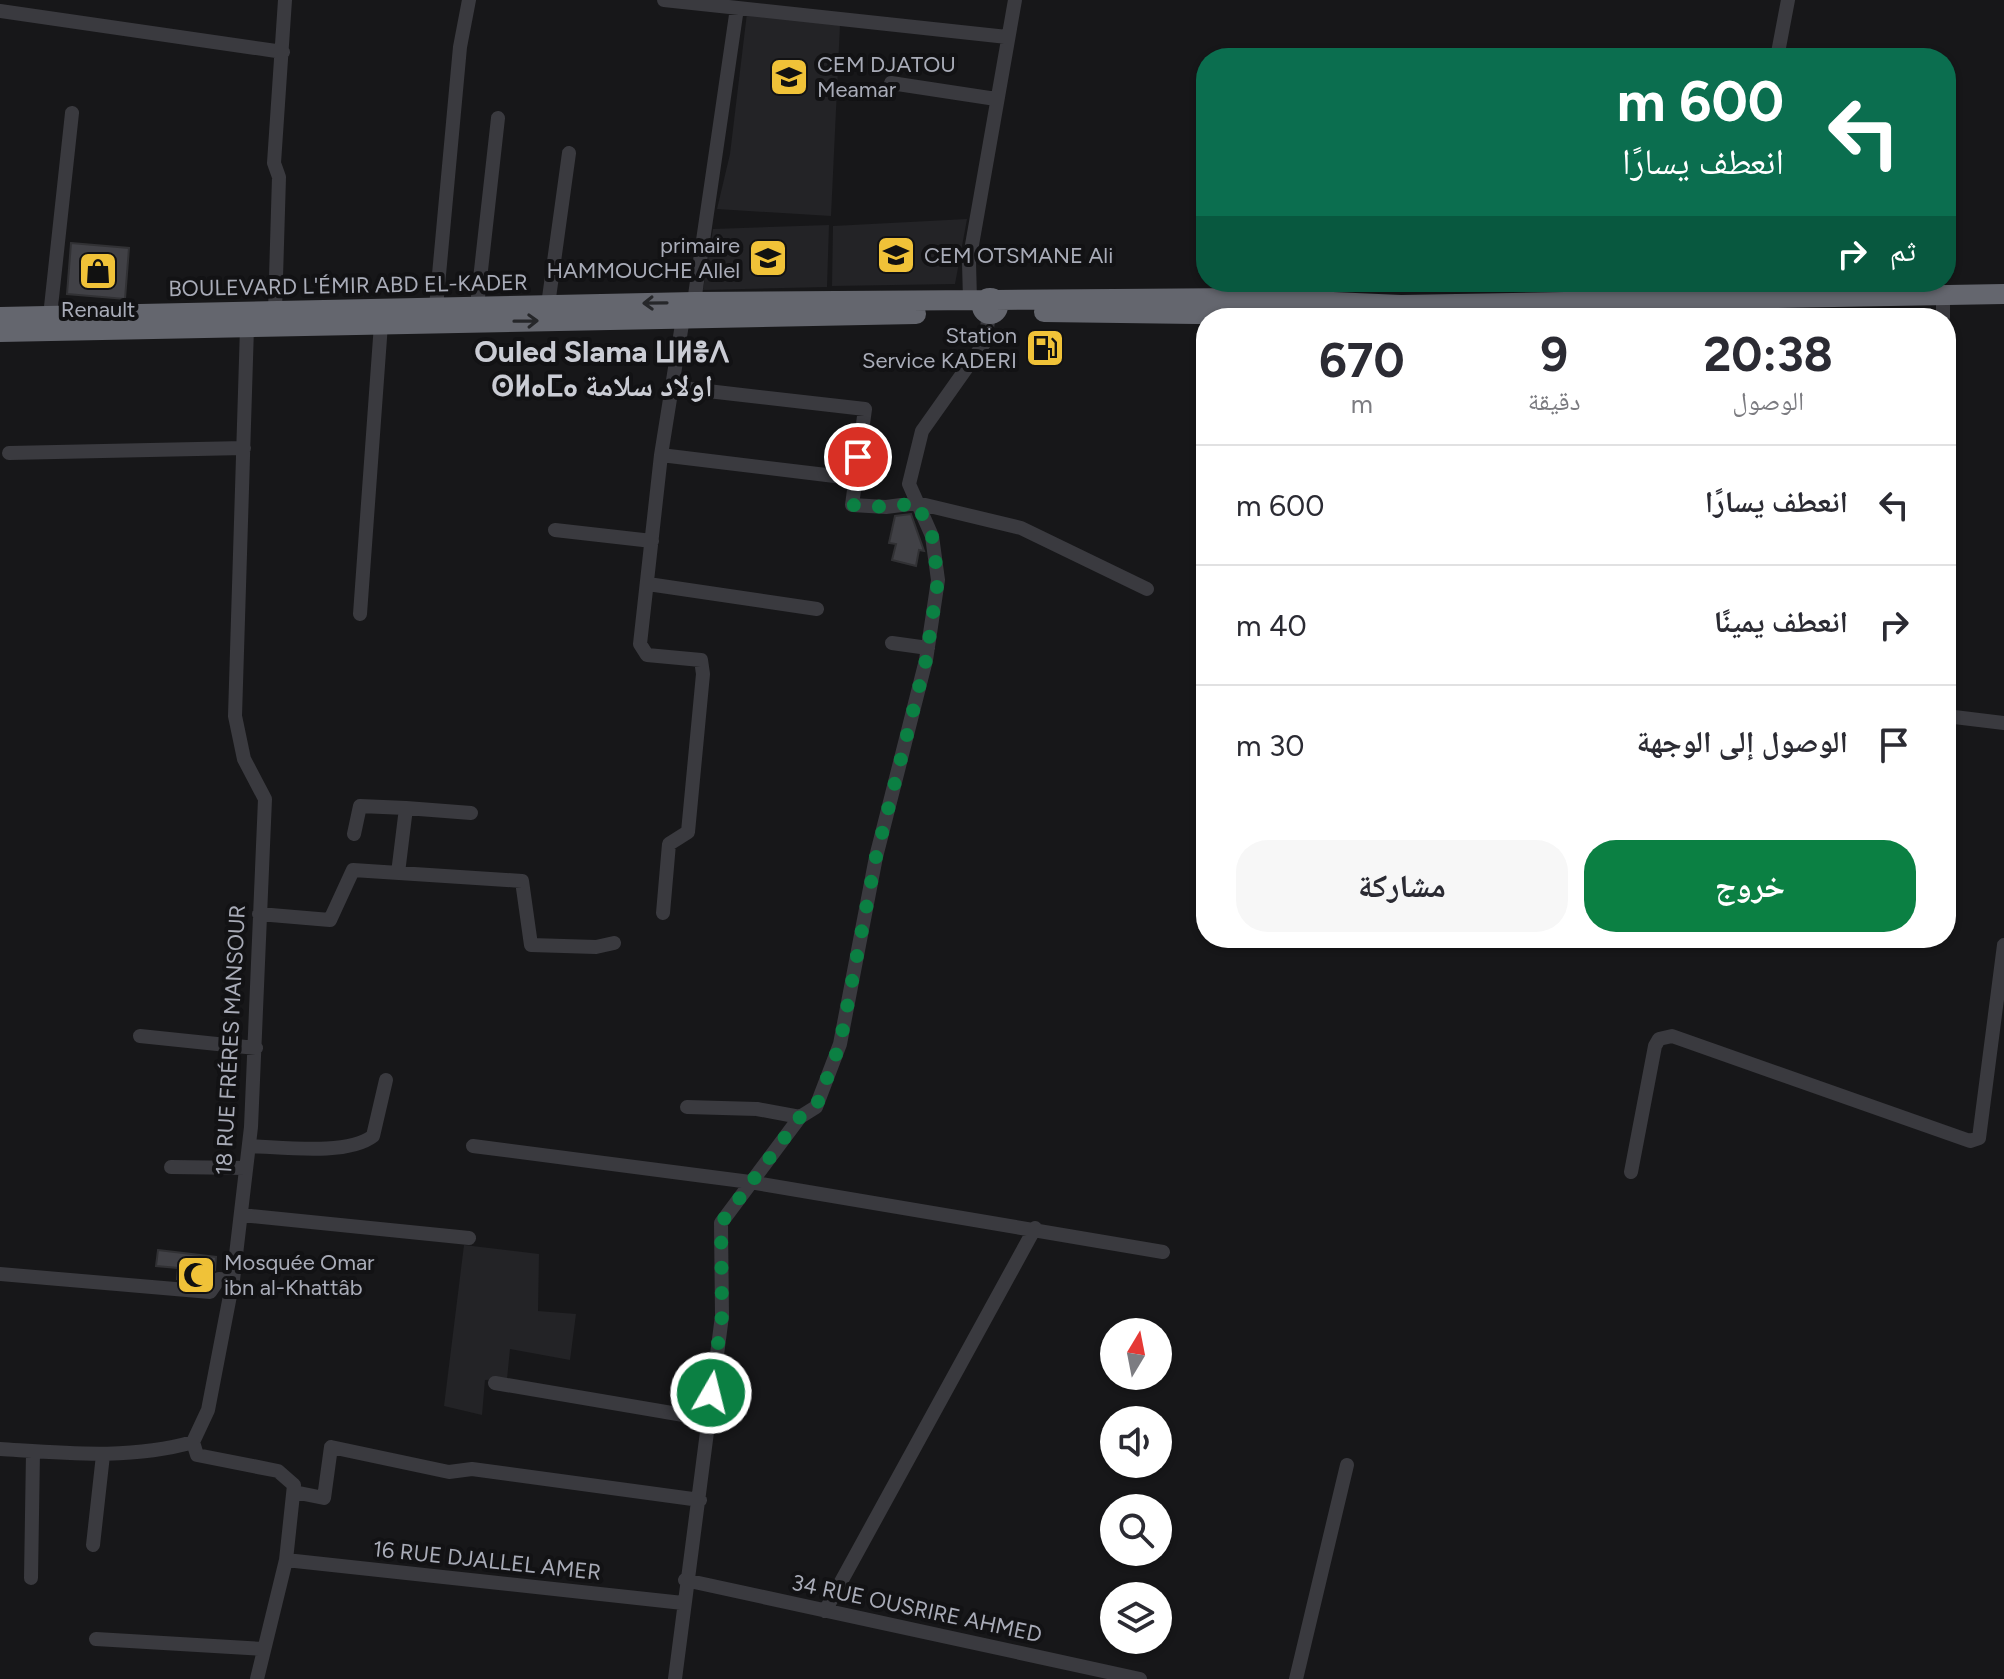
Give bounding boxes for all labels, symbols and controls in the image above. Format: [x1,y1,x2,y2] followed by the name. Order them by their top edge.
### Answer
[817,51,956,103] place label: CEM DJATOU Meamar
[768,56,810,98] school or university icon: CEM DJATOU Meamar
[1617,68,1784,135] text: 600 m
[1812,80,1916,184] icon: left
[1622,140,1784,183] text: انعطف يسارًا
[546,232,740,284] place label: primaire HAMMOUCHE Allel
[1830,232,1874,276] icon: right
[1890,232,1916,269] text: ثم
[875,234,917,276] school or university icon: CEM OTSMANE Ali
[747,237,789,279] school or university icon: primaire HAMMOUCHE Allel
[924,242,1113,269] place label: CEM OTSMANE Ali
[77,250,119,292] shop icon: Renault
[168,269,528,302] street label: BOULEVARD L'ÉMIR ABD EL-KADER
[642,295,669,310] one-way arrow
[61,296,135,323] place label: Renault
[512,314,539,329] one-way arrow
[862,322,1017,374] place label: Station Service KADERI
[1540,325,1568,383] text: 9
[1704,325,1833,383] text: 20:38
[1024,327,1066,369] fuel station icon: Station Service KADERI
[1319,331,1405,389] text: 670
[474,333,730,404] district label: Ouled Slama ⵡⵍⴻⴷ ⵙⵍⴰⵎⴰ اولاد سلامة
[1528,385,1581,417] text: دقيقة
[1732,385,1804,417] text: الوصول
[1351,388,1373,420] text: m
[824,423,892,491] pin
[836,435,880,479] icon: arrive
[1705,483,1848,520] text: انعطف يسارًا
[1872,483,1916,527] icon: left
[1236,487,1324,524] text: 600 m
[1714,603,1848,640] text: انعطف يمينًا
[1872,603,1916,647] icon: right
[1236,607,1307,644] text: 40 m
[1636,723,1848,760] text: الوصول إلى الوجهة
[1872,723,1916,767] icon: arrive
[1236,727,1305,764] text: 30 m
[1236,840,1568,932] button: مشاركة
[1584,840,1916,932] button: خروج
[210,904,251,1176] street label: 18 RUE FRÉRES MANSOUR
[224,1249,375,1301] place label: Mosquée Omar ibn al-Khattâb
[175,1254,217,1296] mosque icon: Mosquée Omar ibn al-Khattâb
[1100,1318,1172,1390] north arrow
[1100,1318,1172,1654] map controls
[669,1351,753,1435] position arrow
[1100,1406,1172,1478] button: sound
[1100,1494,1172,1566] button: search
[372,1535,602,1586] street label: 16 RUE DJALLEL AMER
[789,1569,1044,1648] street label: 34 RUE OUSRIRE AHMED
[1100,1582,1172,1654] button: layers

